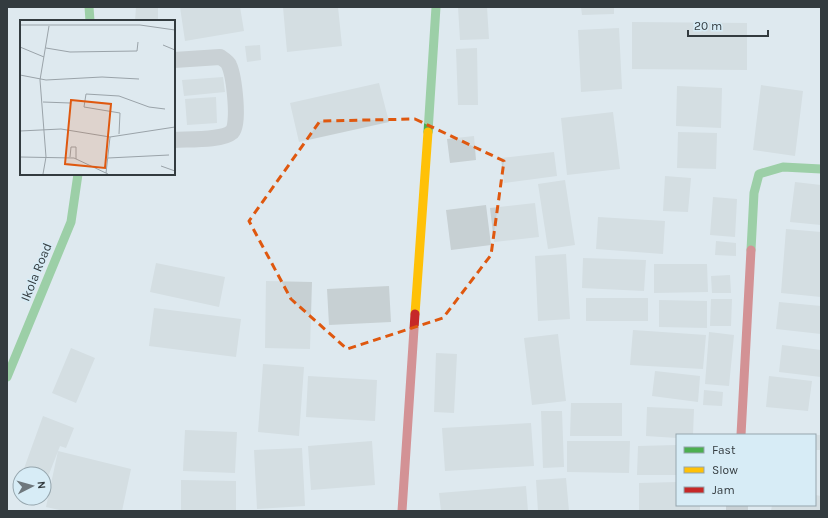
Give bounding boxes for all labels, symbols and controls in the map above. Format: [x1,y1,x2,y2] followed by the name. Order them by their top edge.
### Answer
[688,12,768,38] scale bar
[694,19,722,33] text: 20 m
[20,20,175,175] inset map
[17,240,55,304] street label: Ikola Road
[676,434,816,506] legend
[712,443,736,457] text: Fast
[712,463,738,477] text: Slow
[12,466,52,506] north arrow
[35,480,48,490] text: N
[712,483,735,497] text: Jam

